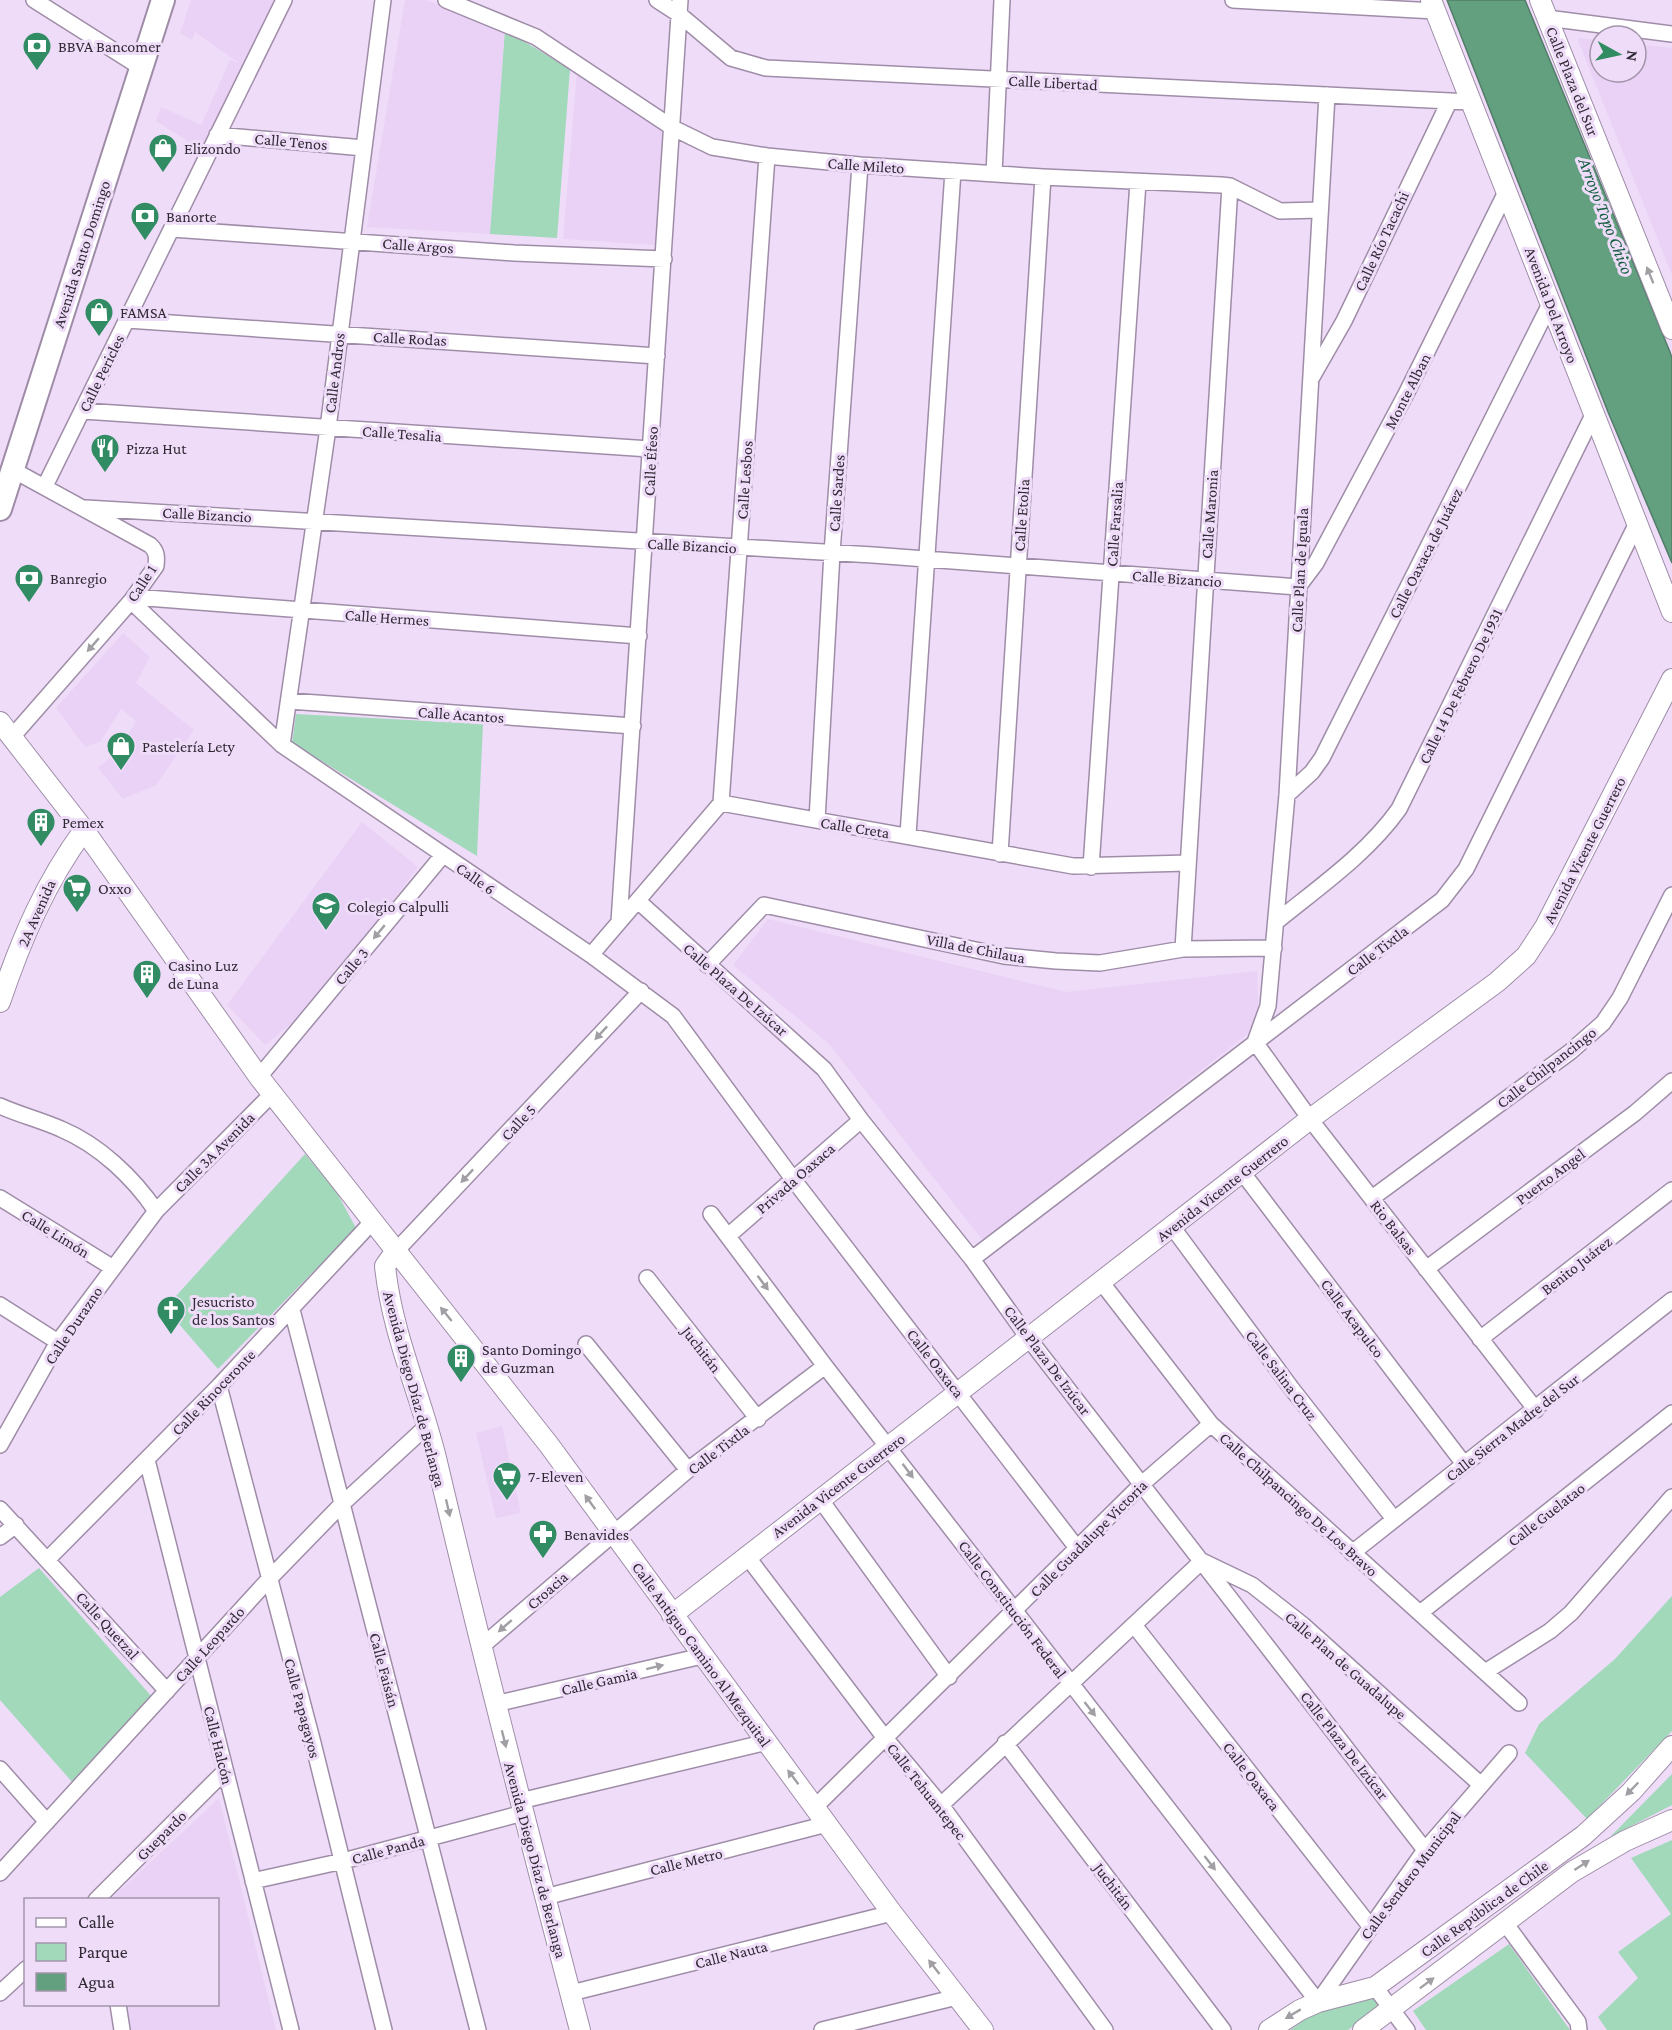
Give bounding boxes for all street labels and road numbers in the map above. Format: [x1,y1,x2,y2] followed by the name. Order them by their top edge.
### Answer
[1543,24,1602,139] street label: Calle Plaza del Sur
[1008,72,1099,93] street label: Calle Libertad
[254,130,328,153] street label: Calle Tenos
[827,154,905,177] street label: Calle Mileto
[50,178,114,330] street label: Avenida Santo Domingo
[1351,189,1412,294] street label: Calle Río Tacachi
[382,235,454,257] street label: Calle Argos
[1521,245,1581,366] street label: Avenida Del Arroyo
[373,328,447,349] street label: Calle Rodas
[75,332,127,415] street label: Calle Pericles
[321,332,348,414] street label: Calle Andros
[1381,350,1434,432] street label: Monte Alban
[362,422,443,445] street label: Calle Tesalia
[640,426,661,496] street label: Calle Éfeso
[733,440,756,520] street label: Calle Lesbos
[825,454,848,532] street label: Calle Sardes
[1198,468,1221,559] street label: Calle Maronia
[1010,478,1033,552] street label: Calle Etolia
[1103,480,1126,567] street label: Calle Farsalia
[1385,485,1467,621] street label: Calle Oaxaca de Juárez
[162,504,252,525] street label: Calle Bizancio
[1288,507,1312,633] street label: Calle Plan de Iguala
[647,535,737,556] street label: Calle Bizancio
[123,562,160,605] street label: Calle 1
[1132,567,1222,590] street label: Calle Bizancio
[344,606,430,629] street label: Calle Hermes
[1415,606,1505,767] street label: Calle 14 De Febrero De 1931
[417,703,505,726] street label: Calle Acantos
[1540,774,1629,926] street label: Avenida Vicente Guerrero
[819,814,891,841] street label: Calle Creta
[453,859,498,898] street label: Calle 6
[14,877,59,949] street label: 2A Avenida
[1343,921,1412,979] street label: Calle Tixtla
[925,931,1027,966] street label: Villa de Chilaua
[680,939,792,1039] street label: Calle Plaza De Izúcar
[331,944,372,988] street label: Calle 3
[1493,1023,1600,1112] street label: Calle Chilpancingo
[498,1101,539,1144] street label: Calle 5
[171,1108,258,1196] street label: Calle 3A Avenida
[1153,1132,1291,1245] street label: Avenida Vicente Guerrero
[753,1139,838,1217] street label: Privada Oaxaca
[1512,1145,1589,1209] street label: Puerto Angel
[1367,1197,1420,1258] street label: Rio Balsas
[19,1206,93,1261] street label: Calle Limón
[1538,1233,1616,1299] street label: Benito Juárez
[1317,1276,1388,1362] street label: Calle Acapulco
[41,1283,106,1368] street label: Calle Durazno
[379,1289,449,1490] street label: Avenida Diego Díaz de Berlanga
[1001,1302,1094,1419] street label: Calle Plaza De Izúcar
[676,1321,725,1377] street label: Juchitán
[904,1326,968,1401] street label: Calle Oaxaca
[1242,1327,1321,1424] street label: Calle Salina Cruz
[168,1346,259,1439] street label: Calle Rinoceronte
[1442,1370,1582,1485] street label: Calle Sierra Madre del Sur
[684,1420,753,1478] street label: Calle Tixtla
[1216,1429,1381,1581] street label: Calle Chilpancingo De Los Bravo
[768,1430,908,1541] street label: Avenida Vicente Guerrero
[1026,1476,1151,1601] street label: Calle Guadalupe Victoria
[1504,1479,1588,1550] street label: Calle Guelatao
[955,1537,1070,1682] street label: Calle Constitución Federal
[628,1559,774,1750] street label: Calle Antiguo Camino Al Mezquital
[524,1568,572,1613] street label: Croacia
[73,1588,142,1663] street label: Calle Quetzal
[171,1603,248,1686] street label: Calle Leopardo
[1281,1608,1410,1723] street label: Calle Plan de Guadalupe
[366,1631,403,1710] street label: Calle Faisán
[280,1656,324,1760] street label: Calle Papagayos
[560,1664,639,1698] street label: Calle Gamia
[1297,1688,1392,1803] street label: Calle Plaza De Izúcar
[201,1704,237,1787] street label: Calle Halcón
[1220,1739,1284,1814] street label: Calle Oaxaca
[883,1740,970,1844] street label: Calle Tehuantepec
[500,1760,570,1961] street label: Avenida Diego Díaz de Berlanga
[133,1807,190,1864] street label: Guepardo
[1357,1808,1465,1943] street label: Calle Sendero Municipal
[350,1831,427,1867] street label: Calle Panda
[648,1844,724,1879] street label: Calle Metro
[1417,1856,1552,1961] street label: Calle República de Chile
[1089,1858,1137,1914] street label: Juchitán
[693,1937,770,1972] street label: Calle Nauta

